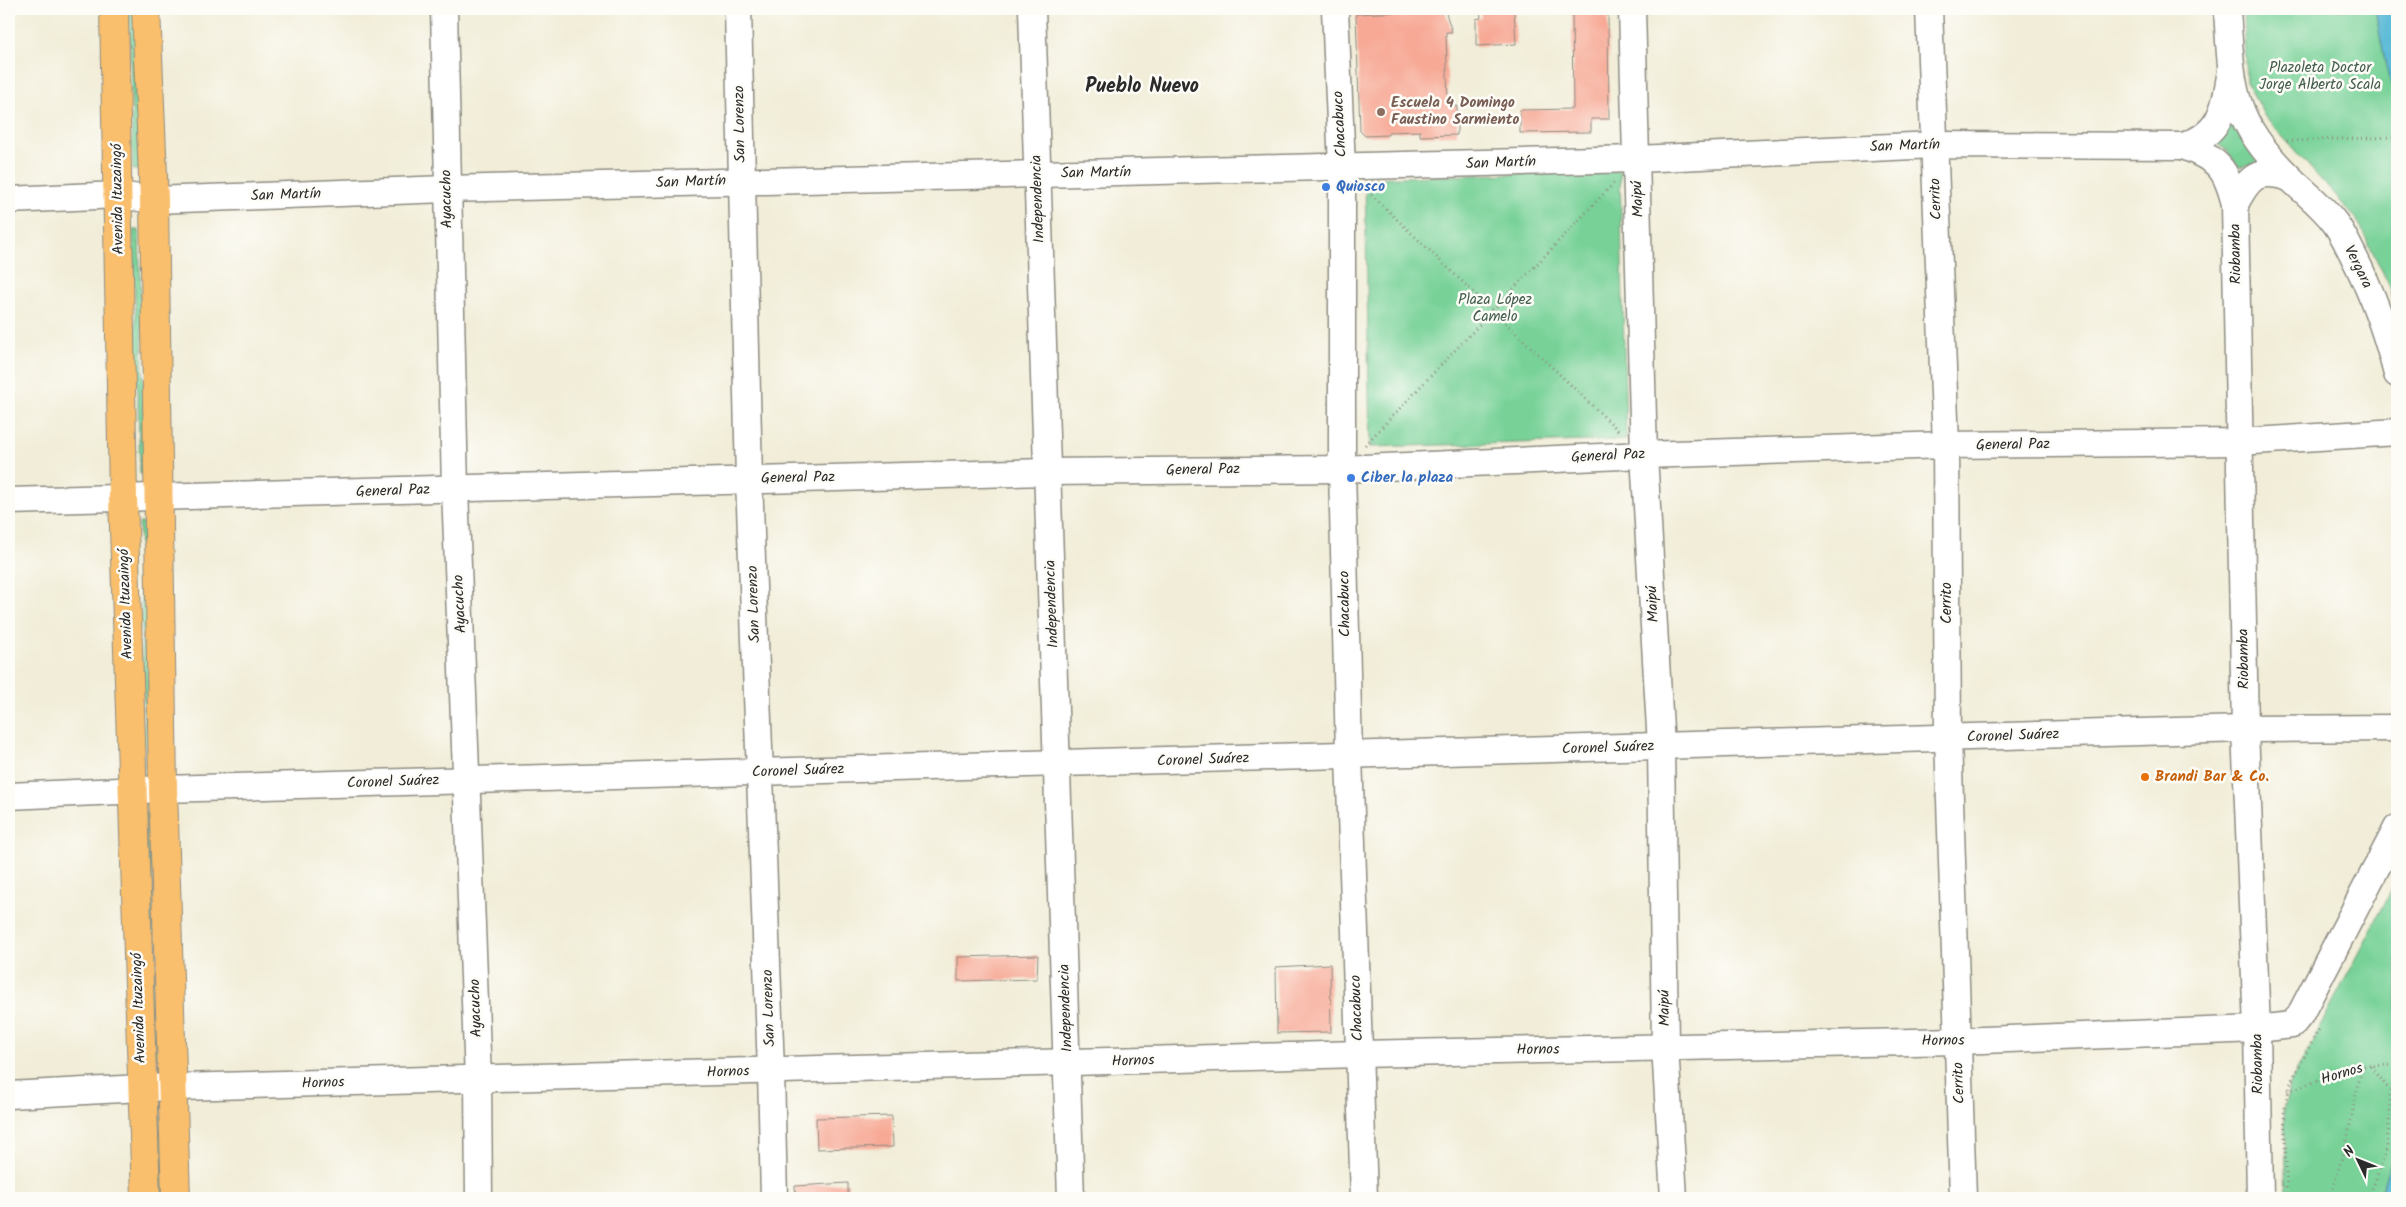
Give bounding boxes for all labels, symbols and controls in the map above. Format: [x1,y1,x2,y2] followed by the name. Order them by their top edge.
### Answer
[2259,56,2381,97] park label: Plazoleta Doctor Jorge Alberto Scala
[1085,71,1199,103] district label: Pueblo Nuevo
[727,85,753,163] street label: San Lorenzo
[1326,90,1354,158] street label: Chacabuco
[1391,91,1520,132] place label: Escuela 4 Domingo Faustino Sarmiento
[1375,106,1387,118] marker: Escuela 4 Domingo Faustino Sarmiento
[1869,133,1941,159] street label: San Martín
[105,142,131,255] street label: Avenida Ituzaingó
[1465,150,1537,176] street label: San Martín
[1024,154,1052,244] street label: Independencia
[1061,160,1131,186] street label: San Martín
[434,169,460,229] street label: Ayacucho
[655,169,727,195] street label: San Martín
[1336,175,1385,199] place label: Quiosco
[1923,177,1949,220] street label: Cerrito
[1625,179,1651,218] street label: Maipú
[1320,181,1332,193] marker: Quiosco
[250,182,322,208] street label: San Martín
[2223,223,2249,285] street label: Riobamba
[2337,241,2379,293] street label: Vergara
[1458,288,1532,329] park label: Plaza López Camelo
[1976,432,2051,458] street label: General Paz
[1570,442,1646,470] street label: General Paz
[1166,457,1241,483] street label: General Paz
[761,465,836,491] street label: General Paz
[1361,466,1454,490] place label: Ciber la plaza
[1345,472,1357,484] marker: Ciber la plaza
[356,478,431,504] street label: General Paz
[112,547,140,660] street label: Avenida Ituzaingó
[1038,559,1066,649] street label: Independencia
[741,565,767,643] street label: San Lorenzo
[1332,570,1358,637] street label: Chacabuco
[446,574,474,634] street label: Ayacucho
[1935,582,1959,624] street label: Cerrito
[1640,584,1666,623] street label: Maipú
[2231,628,2257,690] street label: Riobamba
[1966,722,2060,750] street label: Coronel Suárez
[1561,734,1655,762] street label: Coronel Suárez
[1156,746,1250,774] street label: Coronel Suárez
[751,757,845,785] street label: Coronel Suárez
[2155,765,2269,789] place label: Brandi Bar & Co.
[346,768,440,796] street label: Coronel Suárez
[2139,771,2151,783] marker: Brandi Bar & Co.
[125,951,153,1064] street label: Avenida Ituzaingó
[1052,963,1080,1053] street label: Independencia
[756,969,782,1047] street label: San Lorenzo
[1344,974,1370,1042] street label: Chacabuco
[463,978,489,1038] street label: Ayacucho
[1653,989,1677,1027] street label: Maipú
[1921,1029,1965,1053] street label: Hornos
[2245,1033,2271,1095] street label: Riobamba
[1516,1038,1560,1062] street label: Hornos
[1111,1048,1156,1074] street label: Hornos
[2318,1056,2367,1092] street label: Hornos
[706,1059,751,1085] street label: Hornos
[1946,1061,1972,1104] street label: Cerrito
[301,1070,346,1096] street label: Hornos
[2334,1134,2384,1184] north arrow
[2338,1141,2360,1163] text: N

